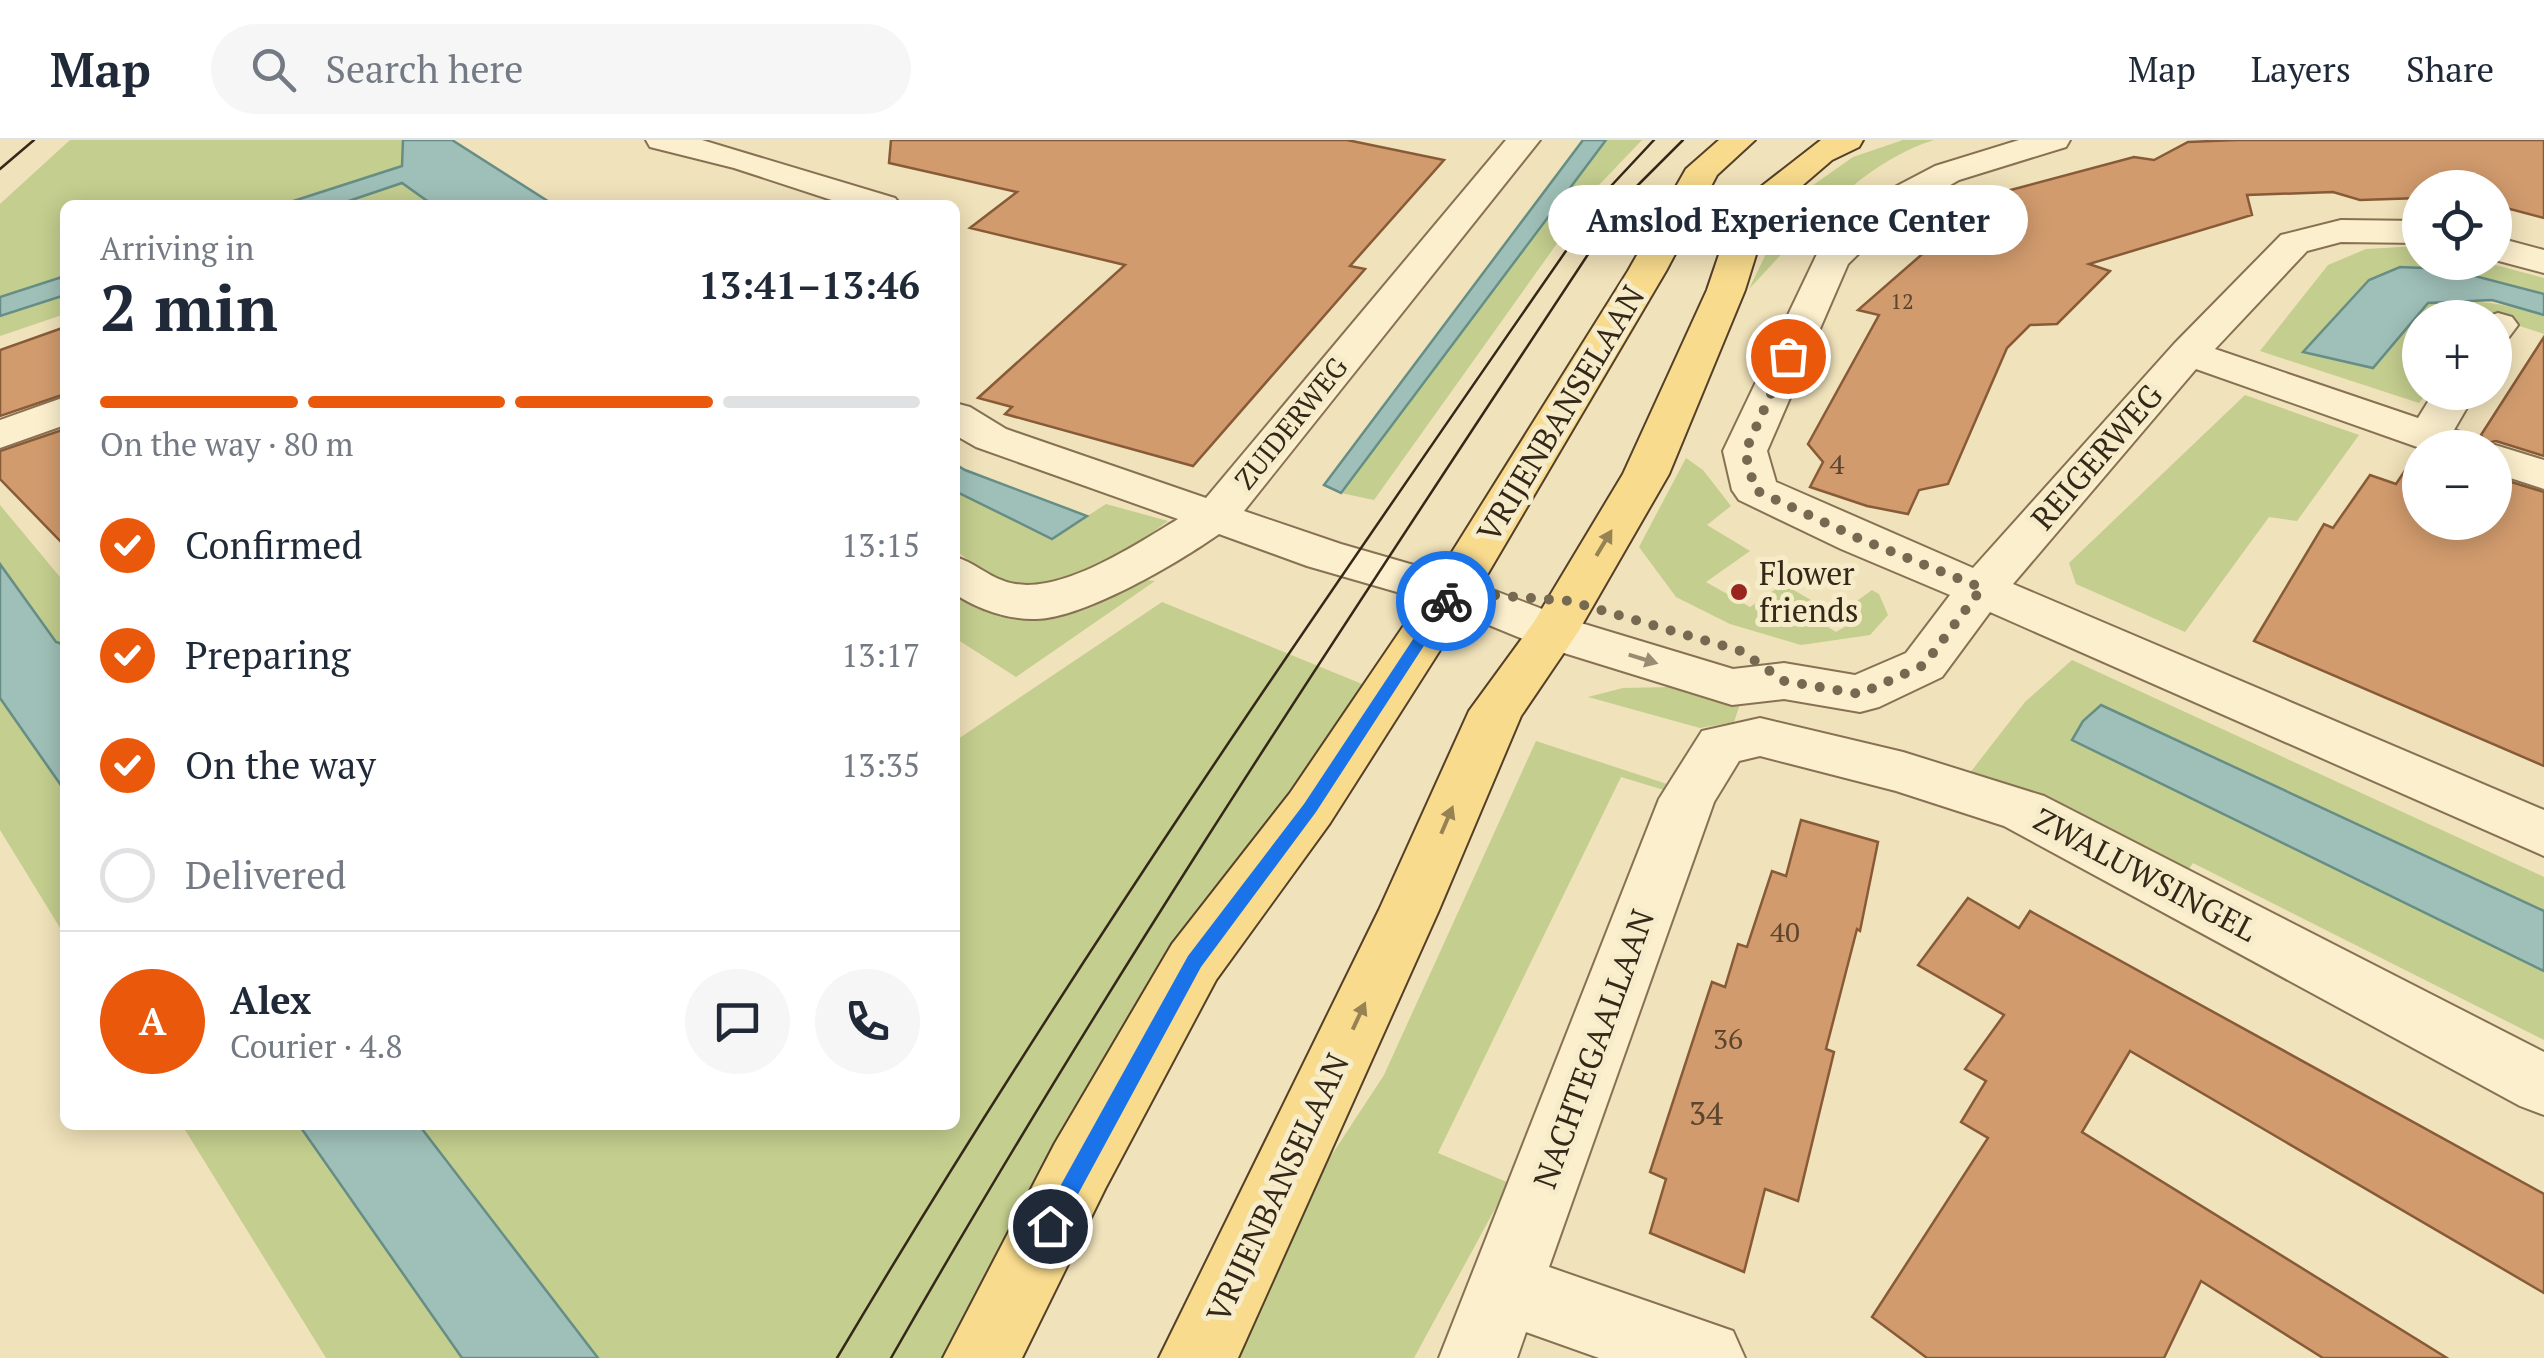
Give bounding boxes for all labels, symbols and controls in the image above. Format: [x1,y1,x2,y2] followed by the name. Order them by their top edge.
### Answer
[211,24,911,114] search box
[50,37,151,101] text: Map
[246,42,301,97] icon: search
[326,44,523,94] text: Search here
[2128,46,2196,92] text: Map
[2251,46,2351,92] text: Layers
[2406,46,2494,92] text: Share
[2402,170,2512,540] map controls
[2402,170,2512,280] button: locate
[1548,186,2028,256] callout: Amslod Experience Center
[1586,199,1990,241] text: Amslod Experience Center
[100,227,254,269] text: Arriving in
[698,260,920,310] text: 13:41–13:46
[100,263,278,350] text: 2 min
[1467,278,1653,549] street label: VRIJENBANSELAAN
[1890,286,1914,315] house number: 12
[2402,300,2512,410] button: +
[1746,314,1831,399] pin
[1761,329,1816,384] icon: bag
[1226,349,1355,496] street label: ZUIDERWEG
[2021,375,2171,538] street label: REIGERWEG
[100,423,353,465] text: On the way · 80 m
[2402,430,2512,540] button: −
[1830,445,1845,482] house number: 4
[100,518,155,573] icon: check
[185,520,363,570] text: Confirmed
[841,524,920,566] text: 13:15
[1595,529,1613,557] one-way arrow
[1396,551,1496,651] courier
[1759,552,1859,631] place label: Flower friends
[1419,574,1474,629] icon: bike
[1728,581,1750,603] marker: Flower friends
[100,628,155,683] icon: check
[185,630,351,680] text: Preparing
[841,634,920,676] text: 13:17
[1628,653,1658,668] one-way arrow
[100,738,155,793] icon: check
[185,740,376,790] text: On the way
[841,744,920,786] text: 13:35
[2027,798,2265,951] street label: ZWALUWSINGEL
[1439,806,1455,835] one-way arrow
[185,850,346,900] text: Delivered
[1523,903,1663,1194] street label: NACHTEGAALLAAN
[1770,913,1800,950] house number: 40
[685,969,790,1074] button: chat
[815,969,920,1074] button: phone
[230,975,311,1025] text: Alex
[139,996,166,1046] text: A
[1350,1002,1367,1031] one-way arrow
[1713,1020,1743,1057] house number: 36
[230,1025,402,1067] text: Courier · 4.8
[1196,1046,1358,1329] street label: VRIJENBANSELAAN
[1689,1092,1723,1134] house number: 34
[1008,1184,1093,1269] pin
[1023,1199,1078,1254] icon: home

